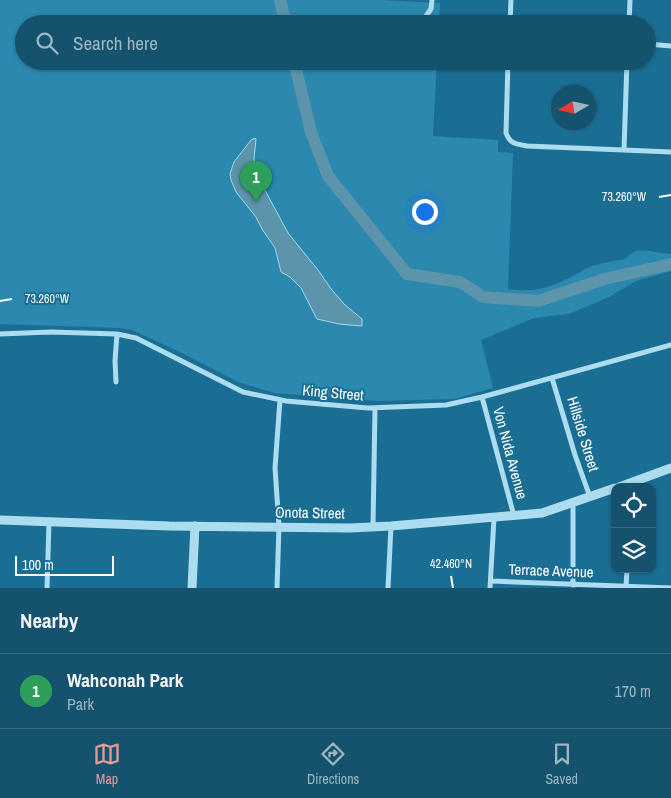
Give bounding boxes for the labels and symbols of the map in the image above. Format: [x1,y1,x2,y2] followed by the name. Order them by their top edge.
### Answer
[551,85,596,130] north arrow
[240,161,272,202] pin: 1
[602,189,647,205] text: 73.260°W
[412,199,438,225] your location
[25,291,70,307] text: 73.260°W
[301,379,365,406] street label: King Street
[562,394,605,474] street label: Hillside Street
[488,404,533,502] street label: Von Nida Avenue
[275,501,346,524] street label: Onota Street
[15,553,114,576] scale bar
[430,556,472,572] text: 42.460°N
[508,559,594,582] street label: Terrace Avenue

